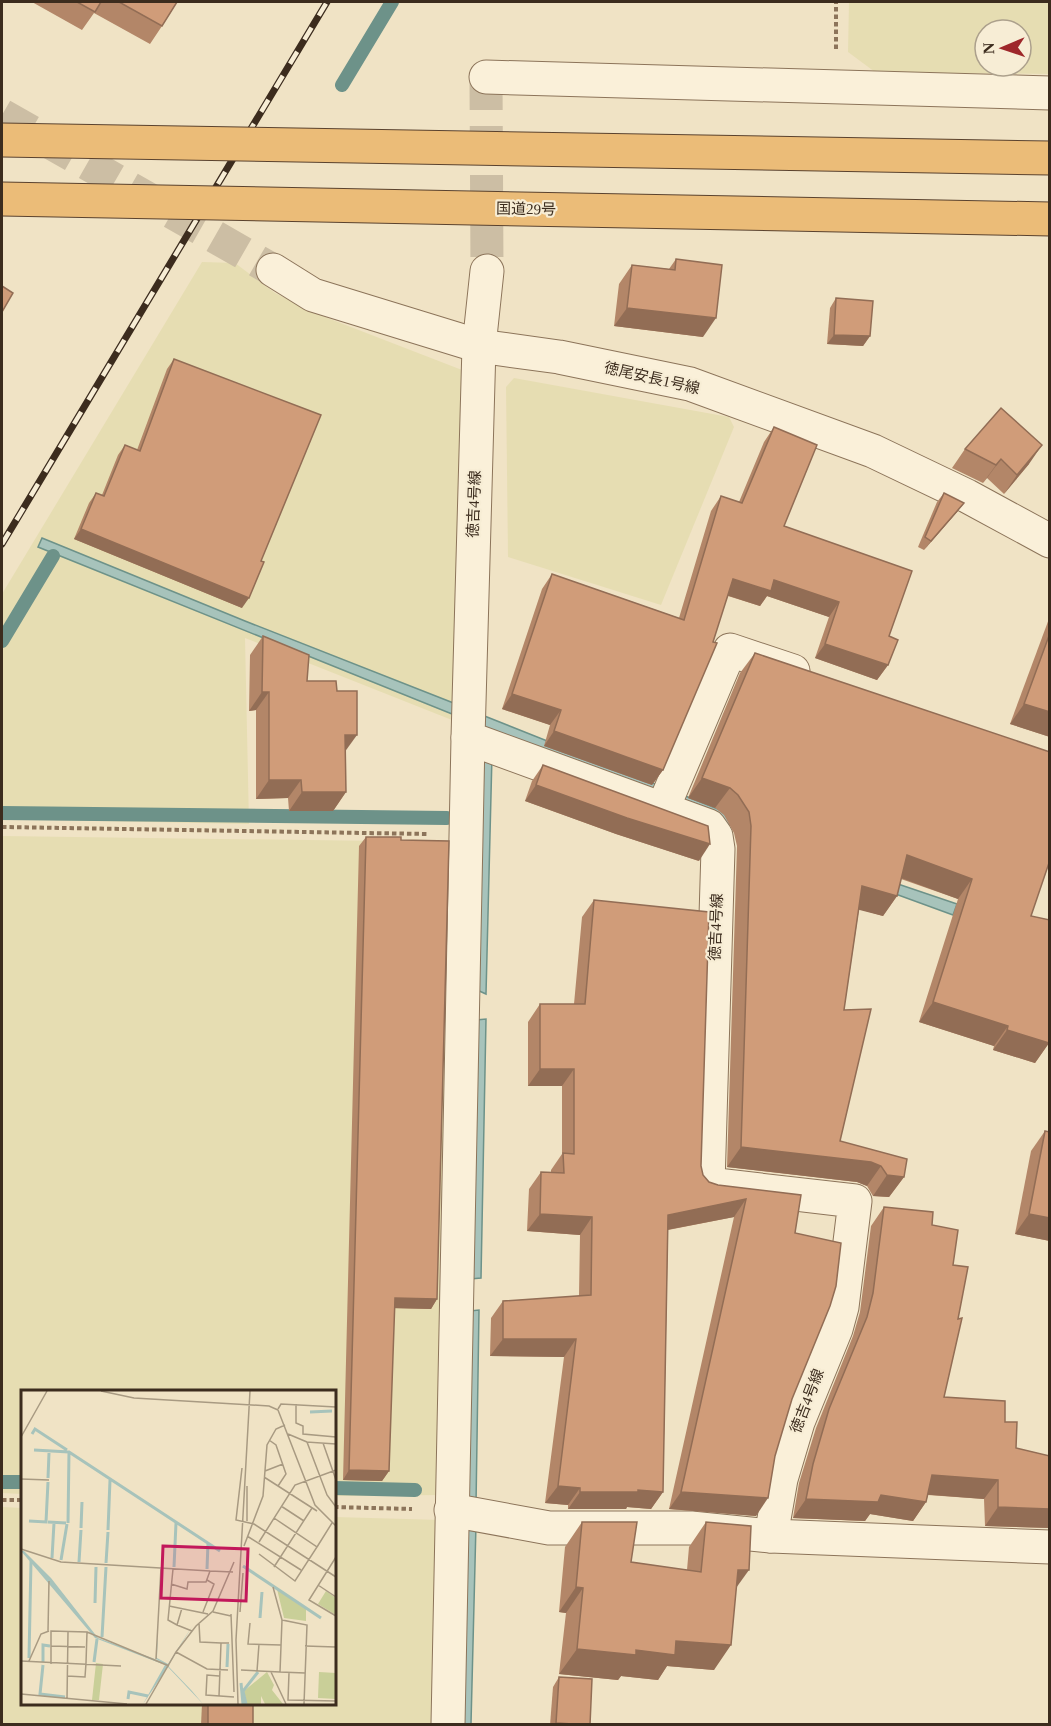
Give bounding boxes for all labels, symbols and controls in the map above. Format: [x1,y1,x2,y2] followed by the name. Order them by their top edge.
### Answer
[973,18,1033,78] north arrow
[980,42,997,55] text: N
[496,200,556,218] street label: 国道29号
[603,359,701,397] street label: 徳尾安長1号線
[465,470,483,538] street label: 徳吉4号線
[707,893,725,961] street label: 徳吉4号線
[787,1367,827,1435] street label: 徳吉4号線
[21,1390,336,1705] inset map

